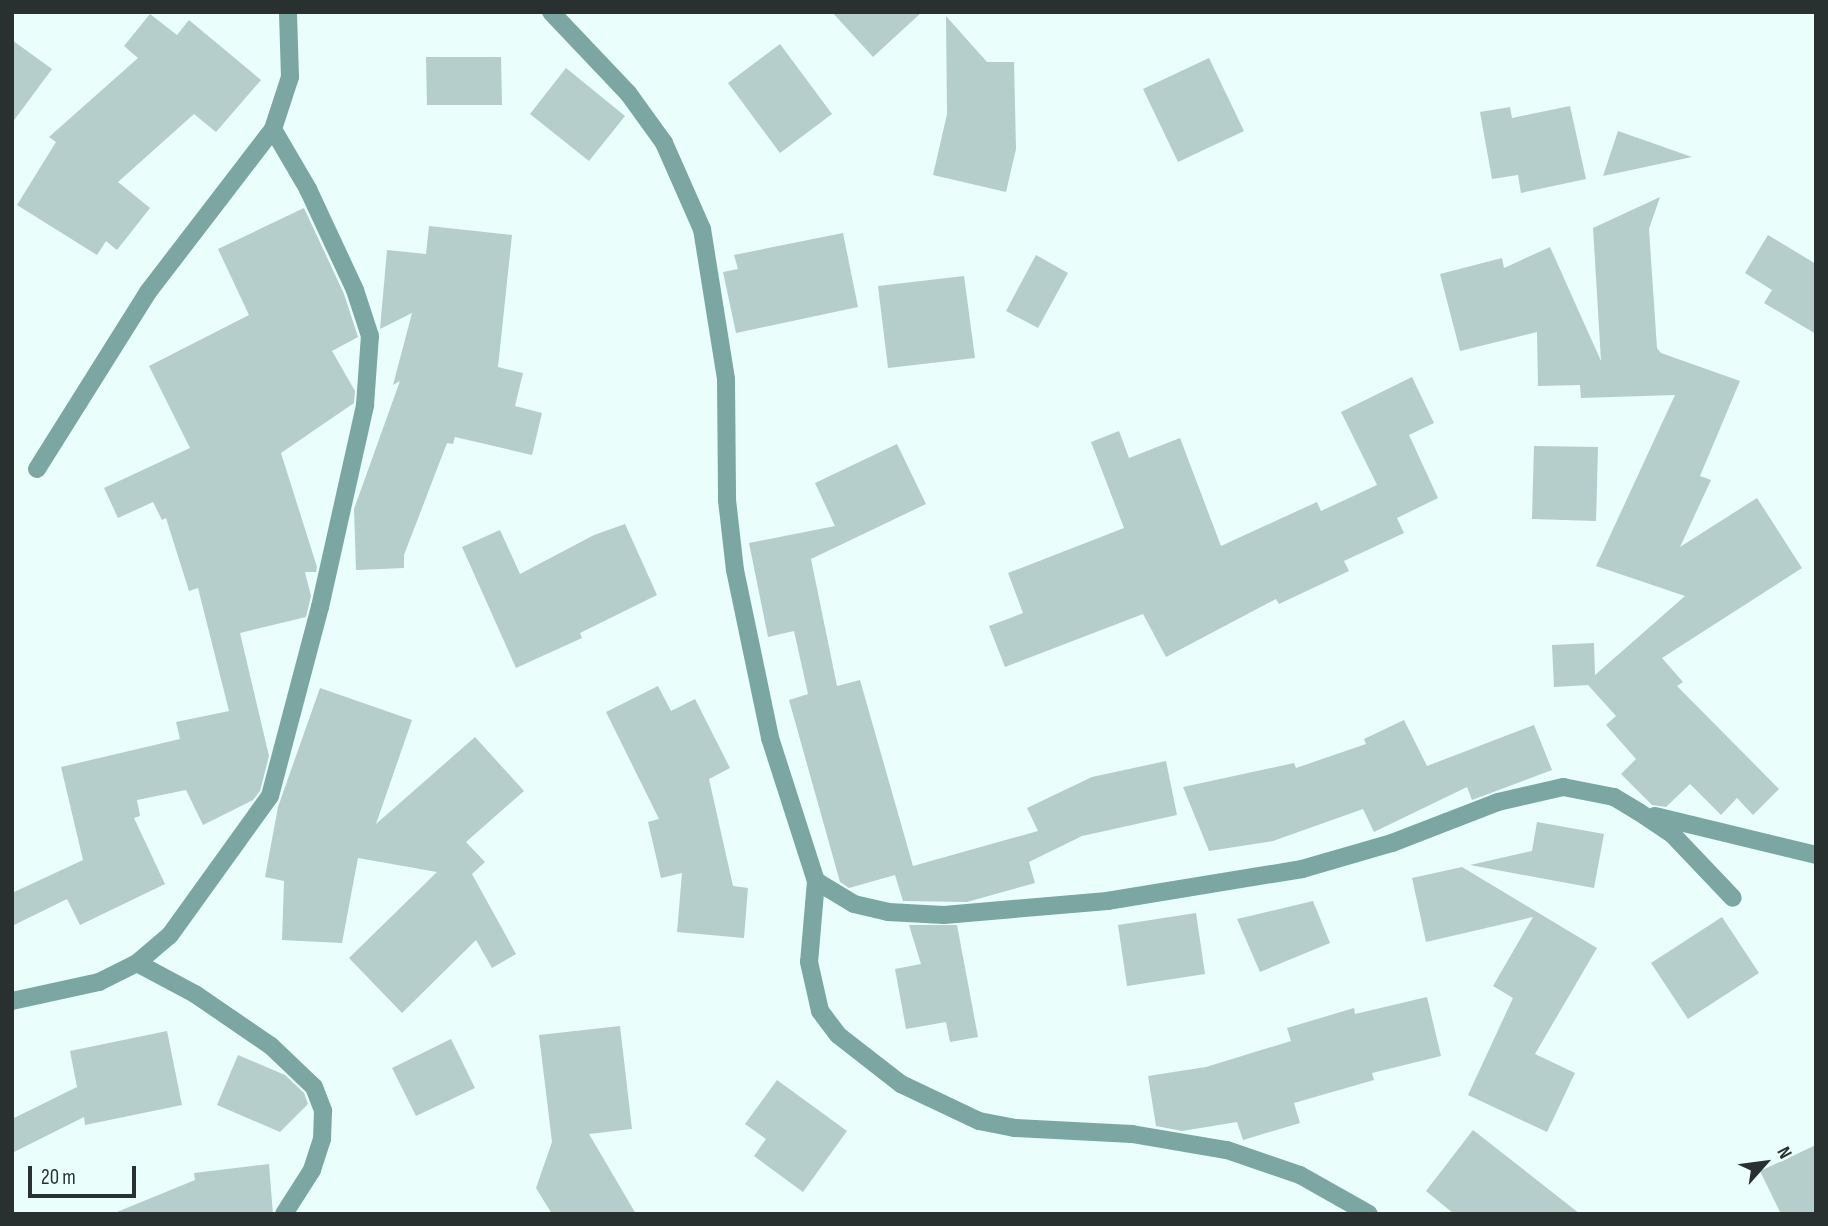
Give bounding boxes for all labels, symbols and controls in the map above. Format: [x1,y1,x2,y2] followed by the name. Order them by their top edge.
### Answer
[1730,1128,1800,1198] north arrow
[1771,1143,1797,1163] text: N
[32,1152,140,1196] scale bar
[41,1165,76,1190] text: 20 m

